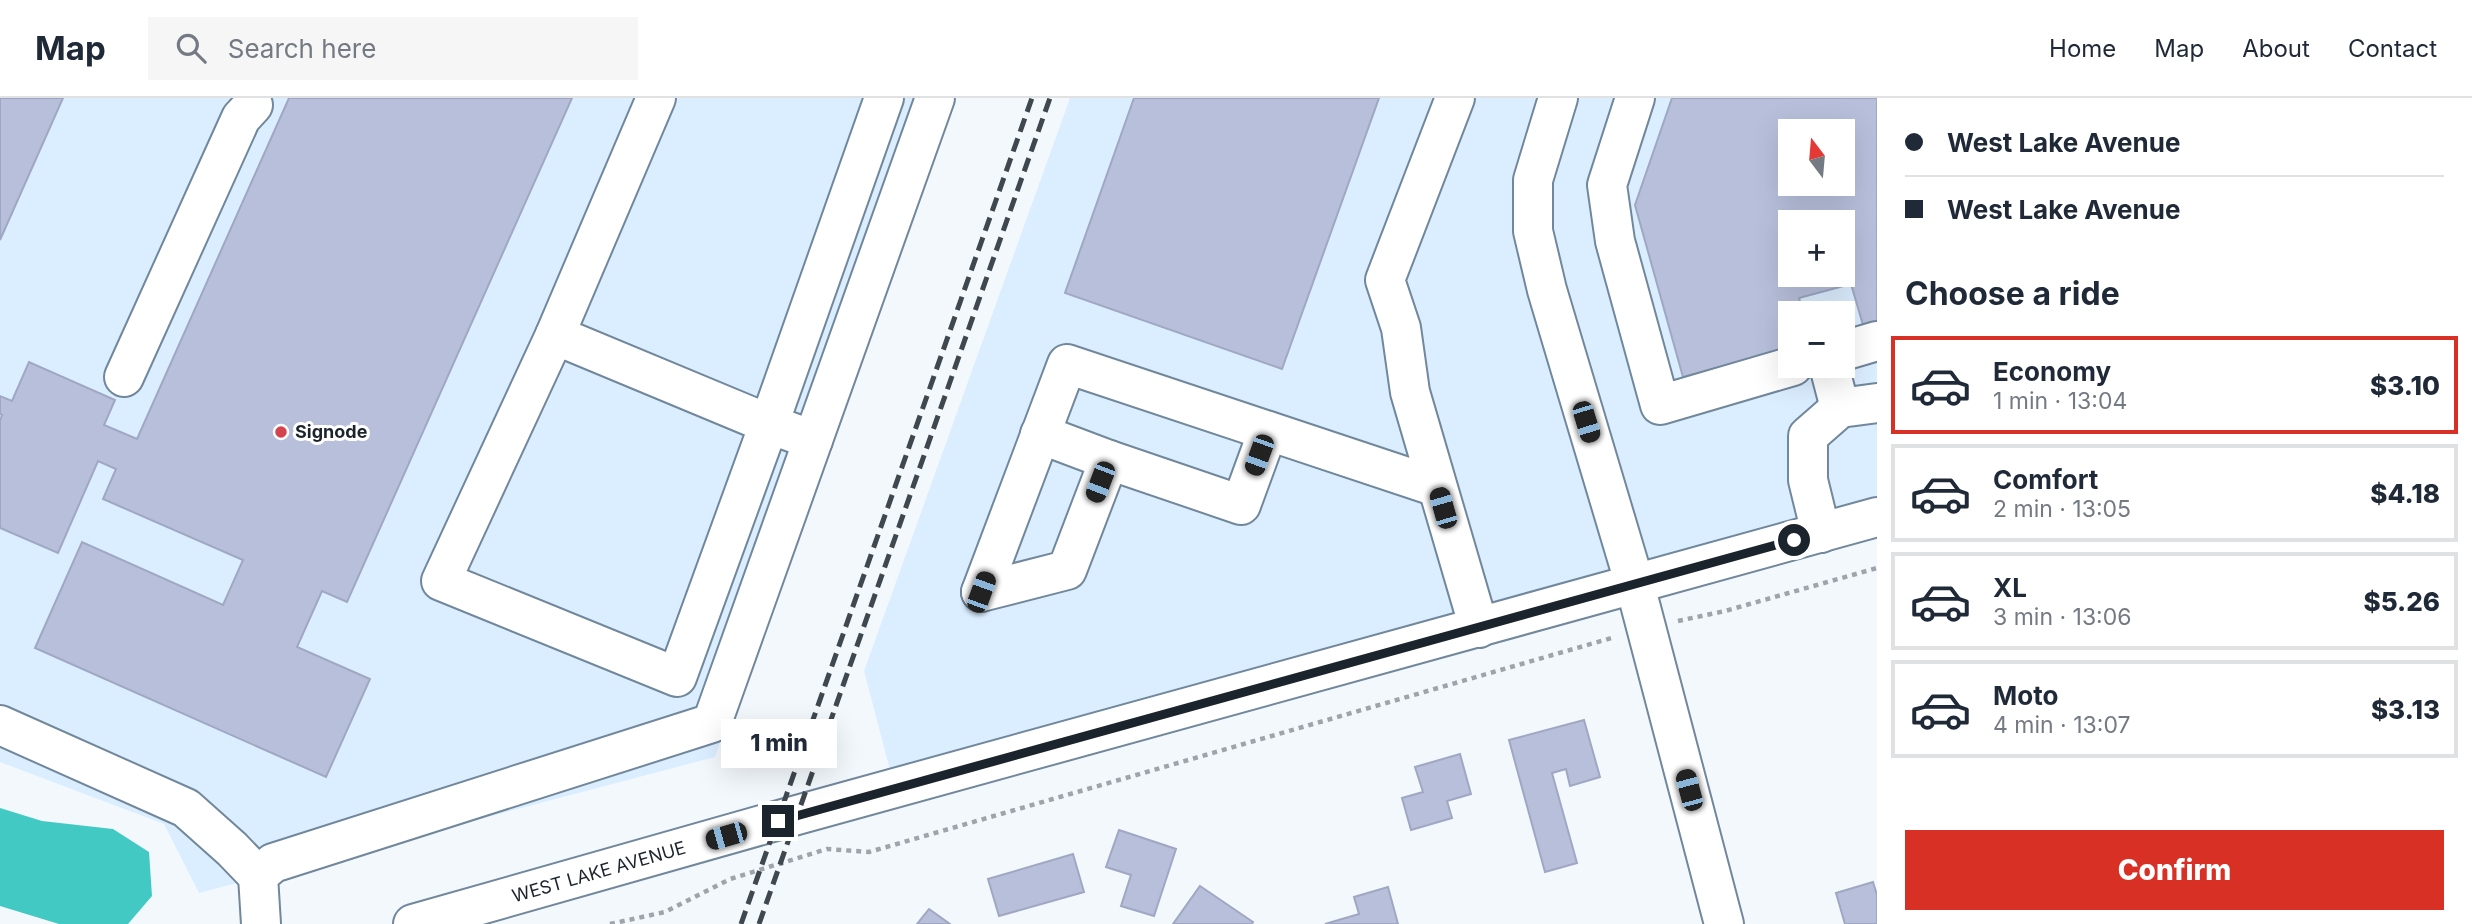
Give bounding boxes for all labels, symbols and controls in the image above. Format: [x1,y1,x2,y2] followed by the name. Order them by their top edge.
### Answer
[148,17,638,80] search box
[35,28,106,68] text: Map
[172,29,210,67] icon: search
[228,33,376,64] text: Search here
[2049,34,2116,63] text: Home
[2154,34,2204,63] text: Map
[2242,34,2310,63] text: About
[2348,34,2437,63] text: Contact
[1778,119,1855,196] north arrow
[1778,119,1855,378] map controls
[1947,127,2180,158] text: West Lake Avenue
[1947,194,2180,225] text: West Lake Avenue
[1778,210,1855,287] button: +
[1905,274,2120,313] text: Choose a ride
[1778,301,1855,378] button: −
[1909,354,1972,417] icon: car
[1993,356,2111,387] text: Economy
[2370,370,2440,401] text: $3.10
[1993,387,2127,415] text: 1 min · 13:04
[1570,399,1603,445] car
[295,421,368,442] place label: Signode
[273,424,289,440] marker: Signode
[1242,432,1277,478] car
[1083,459,1118,505] car
[1909,462,1972,525] icon: car
[1993,464,2098,495] text: Comfort
[2370,478,2440,509] text: $4.18
[1428,485,1459,531] car
[1993,495,2131,523] text: 2 min · 13:05
[1778,524,1810,556] route start
[964,569,999,615] car
[1909,570,1972,633] icon: car
[1993,572,2027,603] text: XL
[2363,586,2440,617] text: $5.26
[1993,603,2132,631] text: 3 min · 13:06
[1909,678,1972,741] icon: car
[1993,680,2058,711] text: Moto
[2371,694,2440,725] text: $3.13
[1993,711,2130,739] text: 4 min · 13:07
[720,720,836,768] callout: 1 min
[750,729,808,757] text: 1 min
[1674,767,1705,813] car
[762,805,794,837] route end
[703,820,750,852] car
[1905,830,2444,910] button: Confirm
[510,837,688,906] street label: WEST LAKE AVENUE

